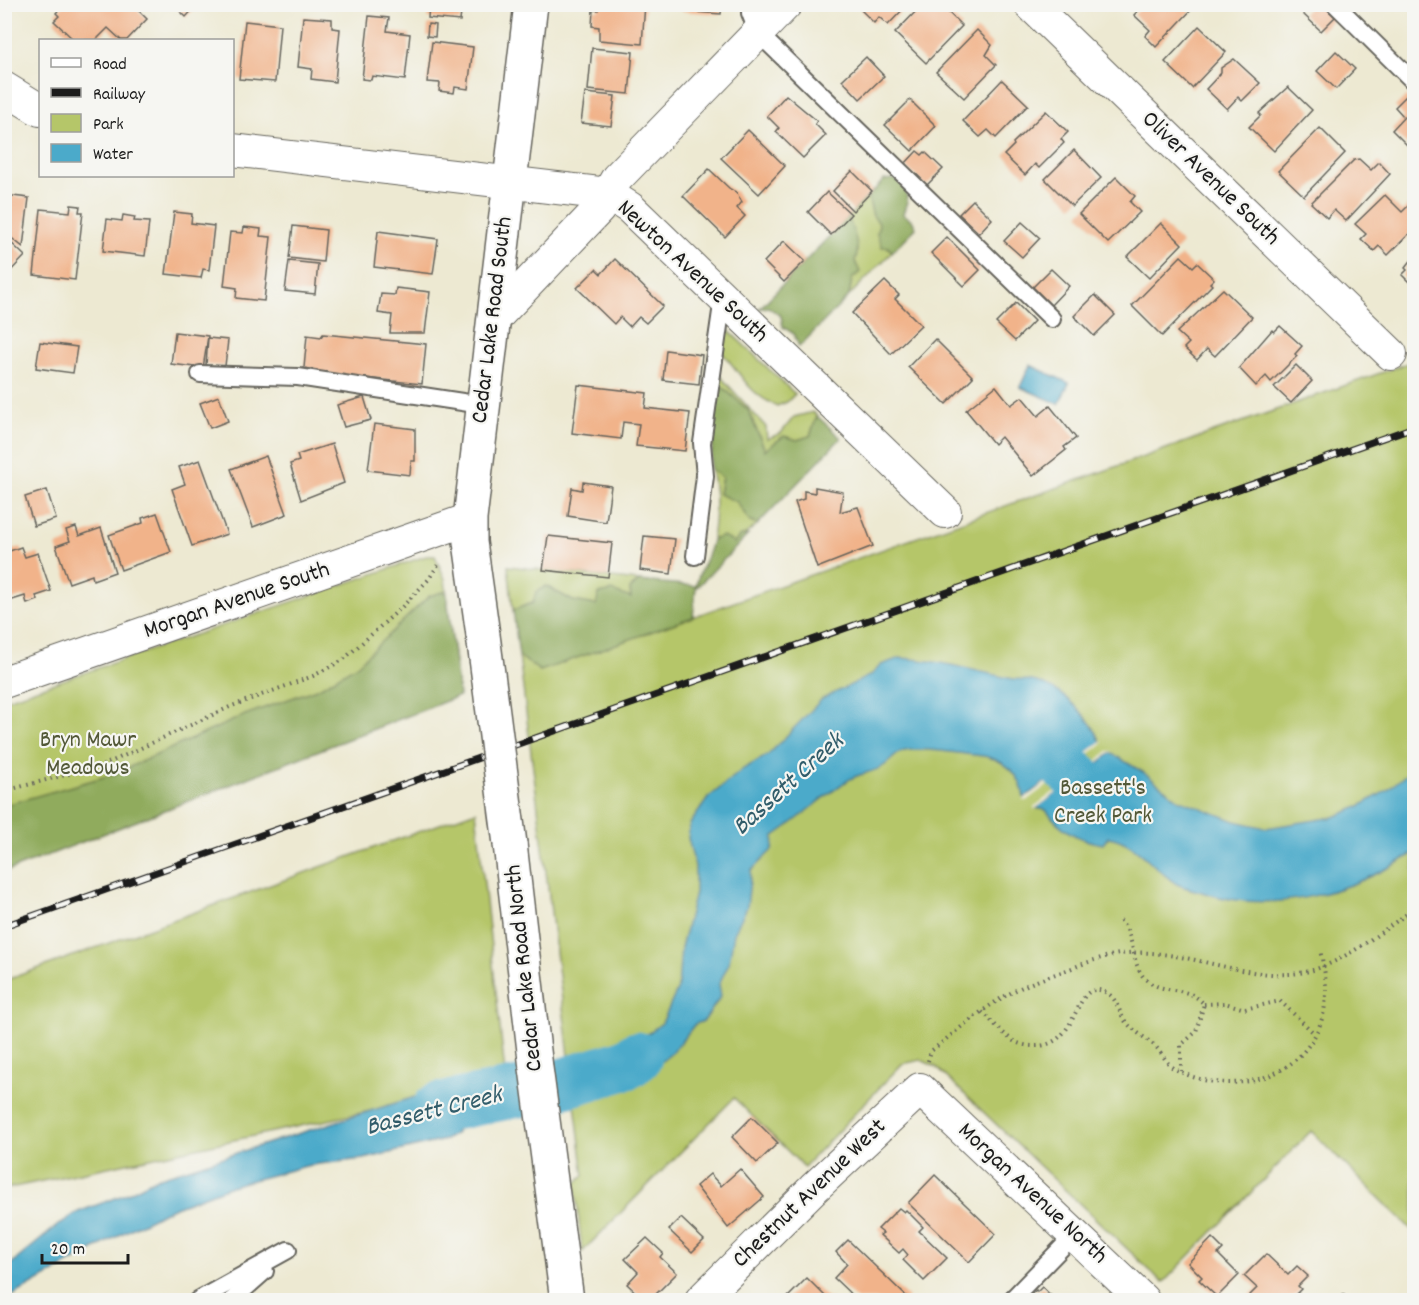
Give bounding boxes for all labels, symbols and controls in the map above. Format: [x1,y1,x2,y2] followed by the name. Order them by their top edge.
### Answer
[39,39,234,177] legend
[93,53,127,78] text: Road
[93,83,146,108] text: Railway
[1133,104,1287,254] street label: Oliver Avenue South
[93,113,124,138] text: Park
[93,143,133,168] text: Water
[609,193,775,351] street label: Newton Avenue South
[463,215,523,425] street label: Cedar Lake Road South
[139,553,335,649] street label: Morgan Avenue South
[725,723,855,845] water label: Bassett Creek
[40,724,136,786] park label: Bryn Mawr Meadows
[1054,772,1152,834] park label: Bassett's Creek Park
[497,863,553,1073] street label: Cedar Lake Road North
[362,1077,508,1147] water label: Bassett Creek
[725,1111,895,1277] street label: Chestnut Avenue West
[949,1115,1115,1273] street label: Morgan Avenue North
[42,1227,128,1265] scale bar
[51,1238,85,1263] text: 20 m

